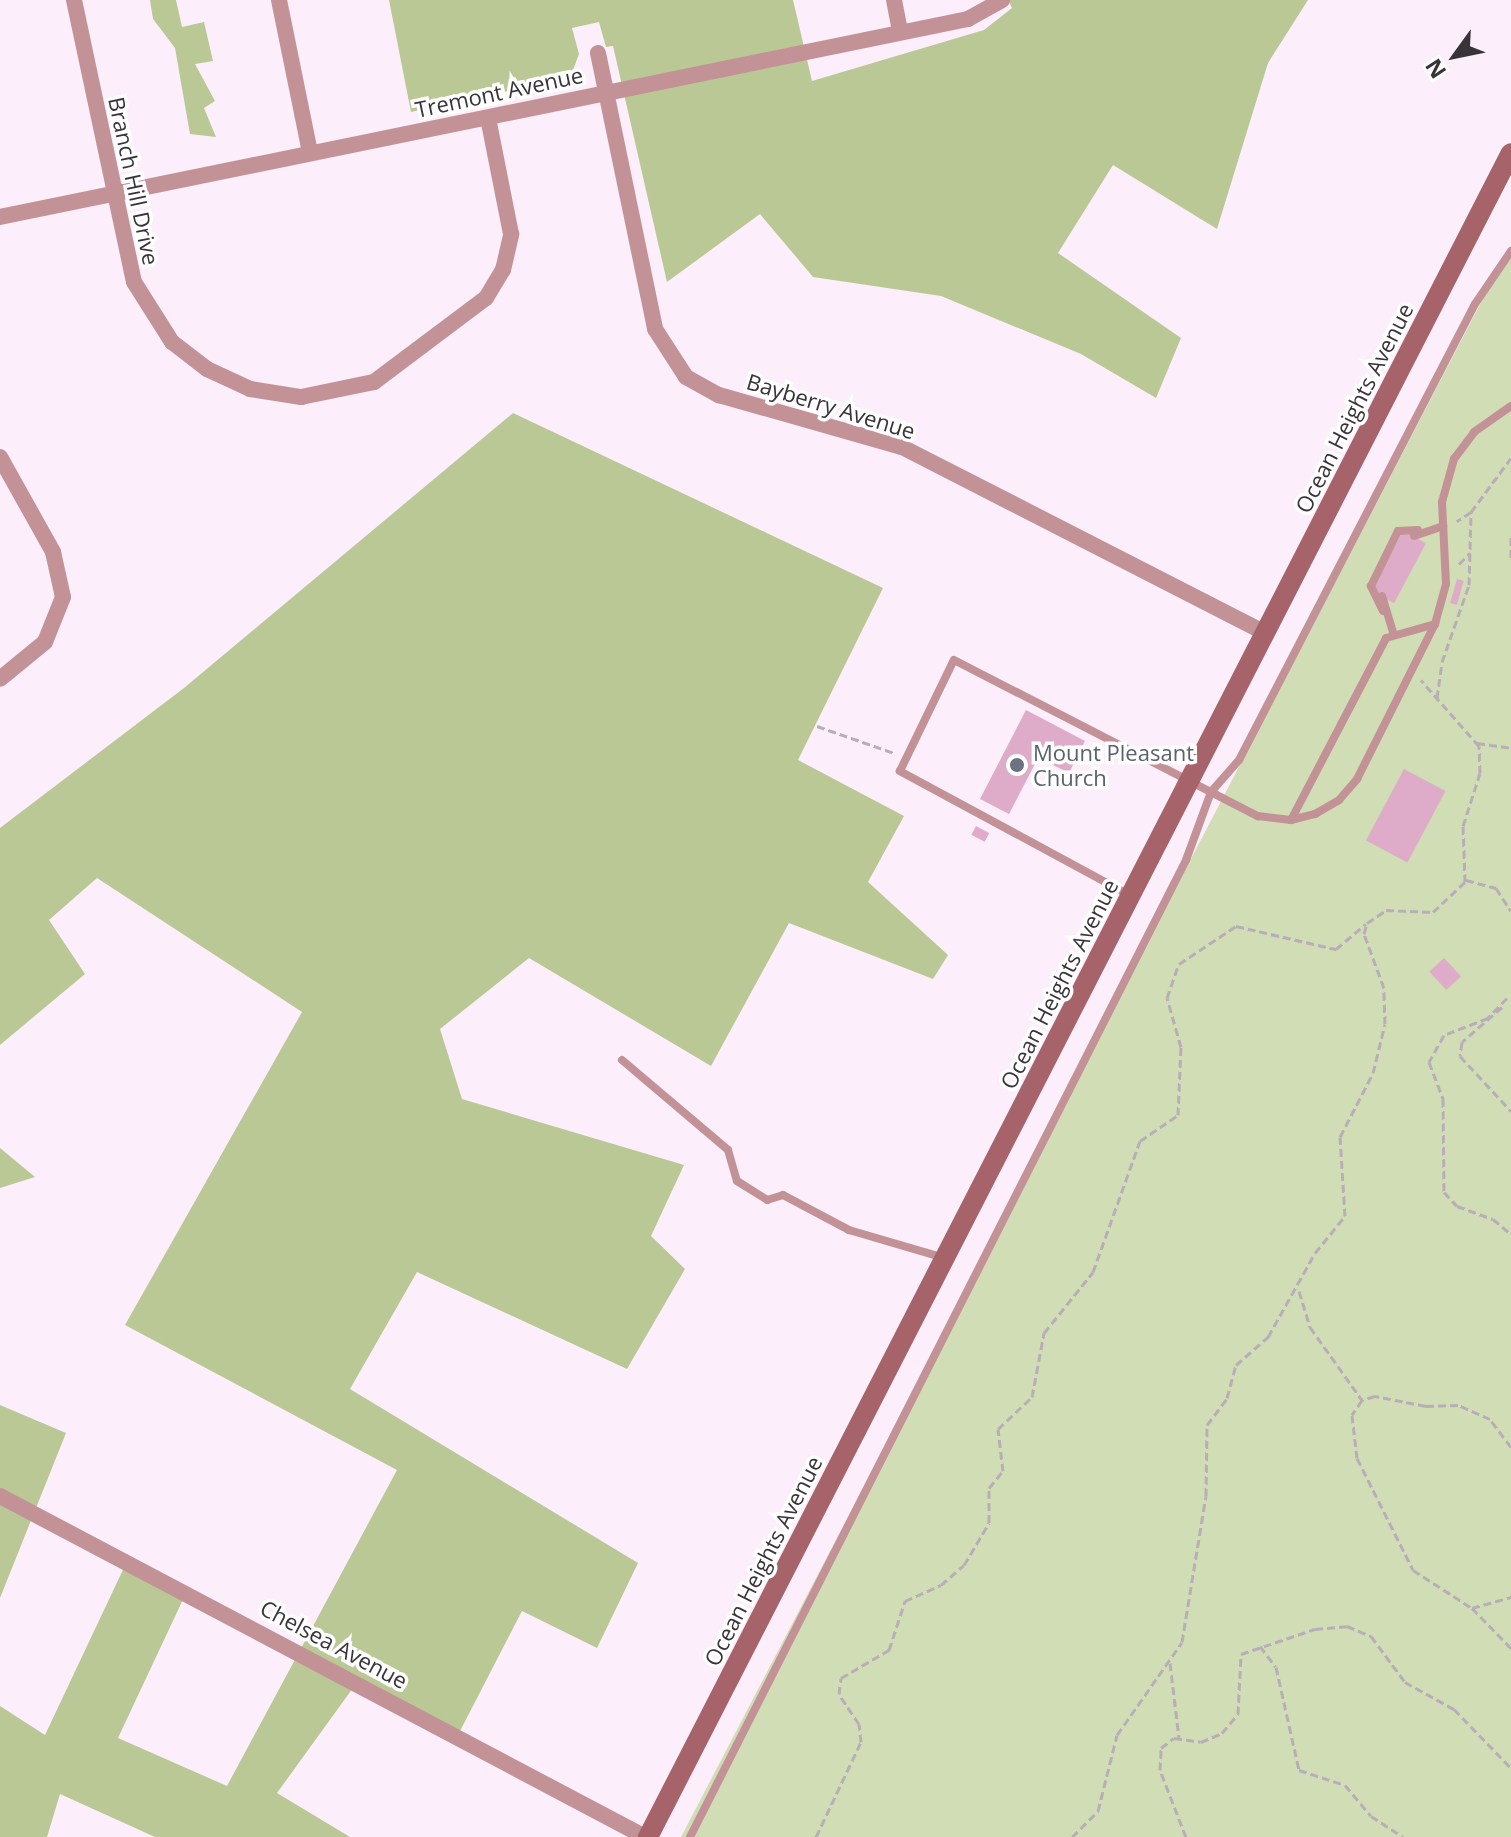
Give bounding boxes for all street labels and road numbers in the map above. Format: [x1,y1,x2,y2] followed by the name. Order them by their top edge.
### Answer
[413,61,585,123] street label: Tremont Avenue
[103,95,165,267] street label: Branch Hill Drive
[1290,299,1418,517] street label: Ocean Heights Avenue
[744,368,918,444] street label: Bayberry Avenue
[995,875,1123,1093] street label: Ocean Heights Avenue
[699,1452,827,1670] street label: Ocean Heights Avenue
[256,1594,412,1694] street label: Chelsea Avenue

